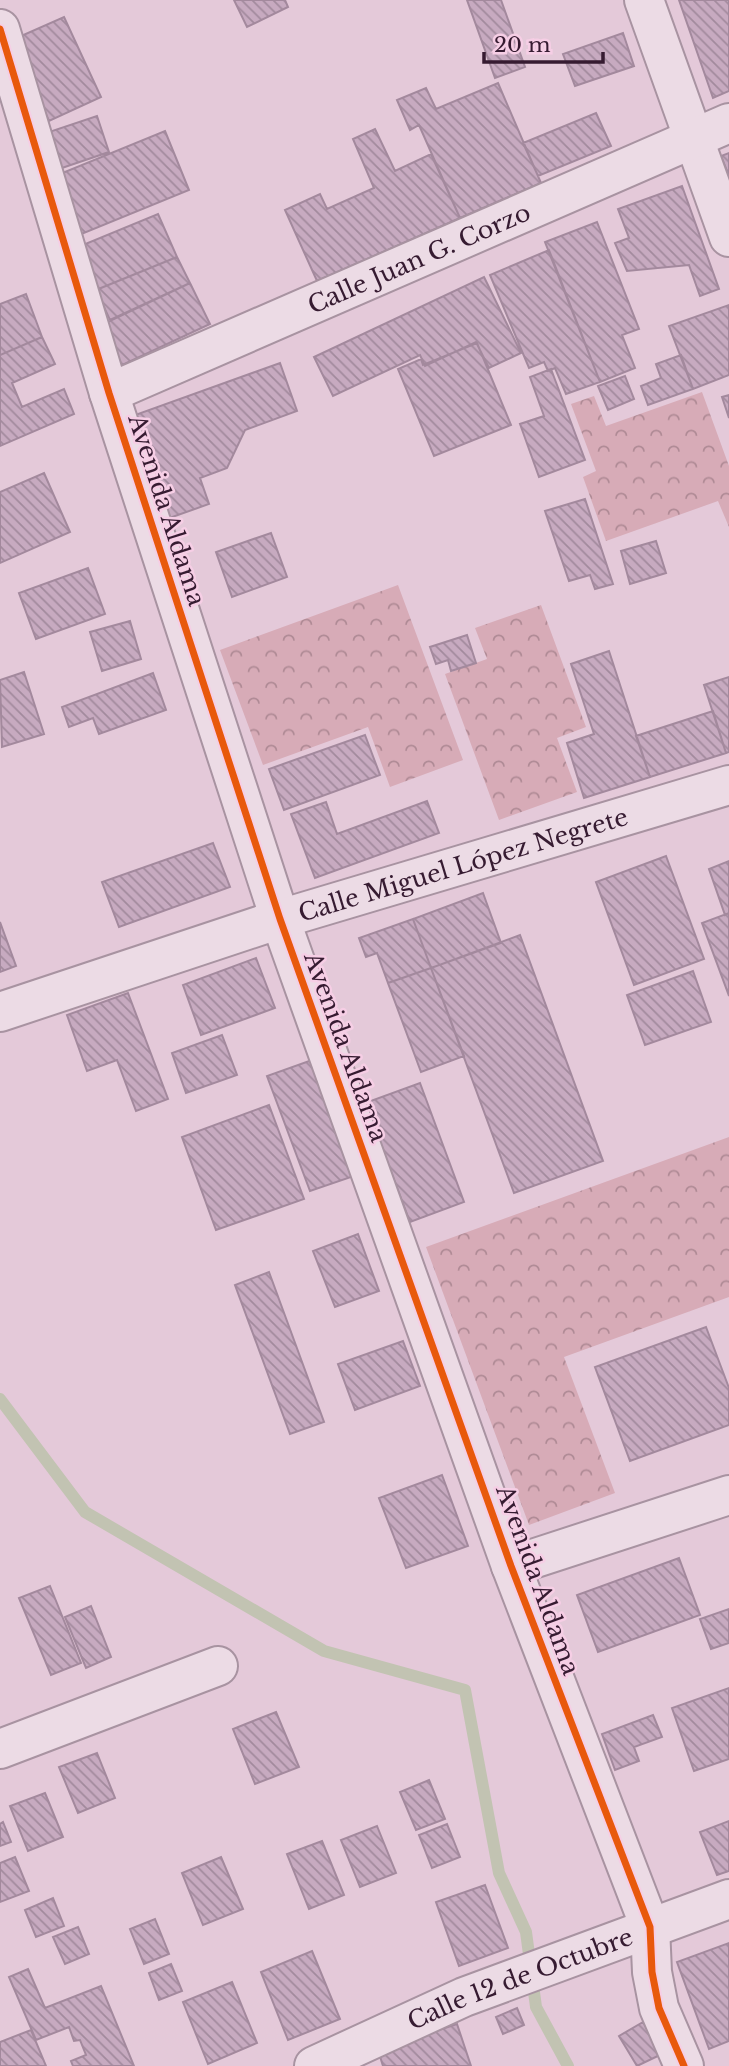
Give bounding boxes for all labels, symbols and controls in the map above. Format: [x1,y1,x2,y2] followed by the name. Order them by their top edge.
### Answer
[484,21,603,65] scale bar
[494,32,551,58] text: 20 m
[303,197,535,319] street label: Calle Juan G. Corzo
[122,410,212,610] street label: Avenida Aldama
[295,802,631,927] street label: Calle Miguel López Negrete
[298,947,394,1146] street label: Avenida Aldama
[490,1480,586,1679] street label: Avenida Aldama
[403,1921,637,2036] street label: Calle 12 de Octubre

